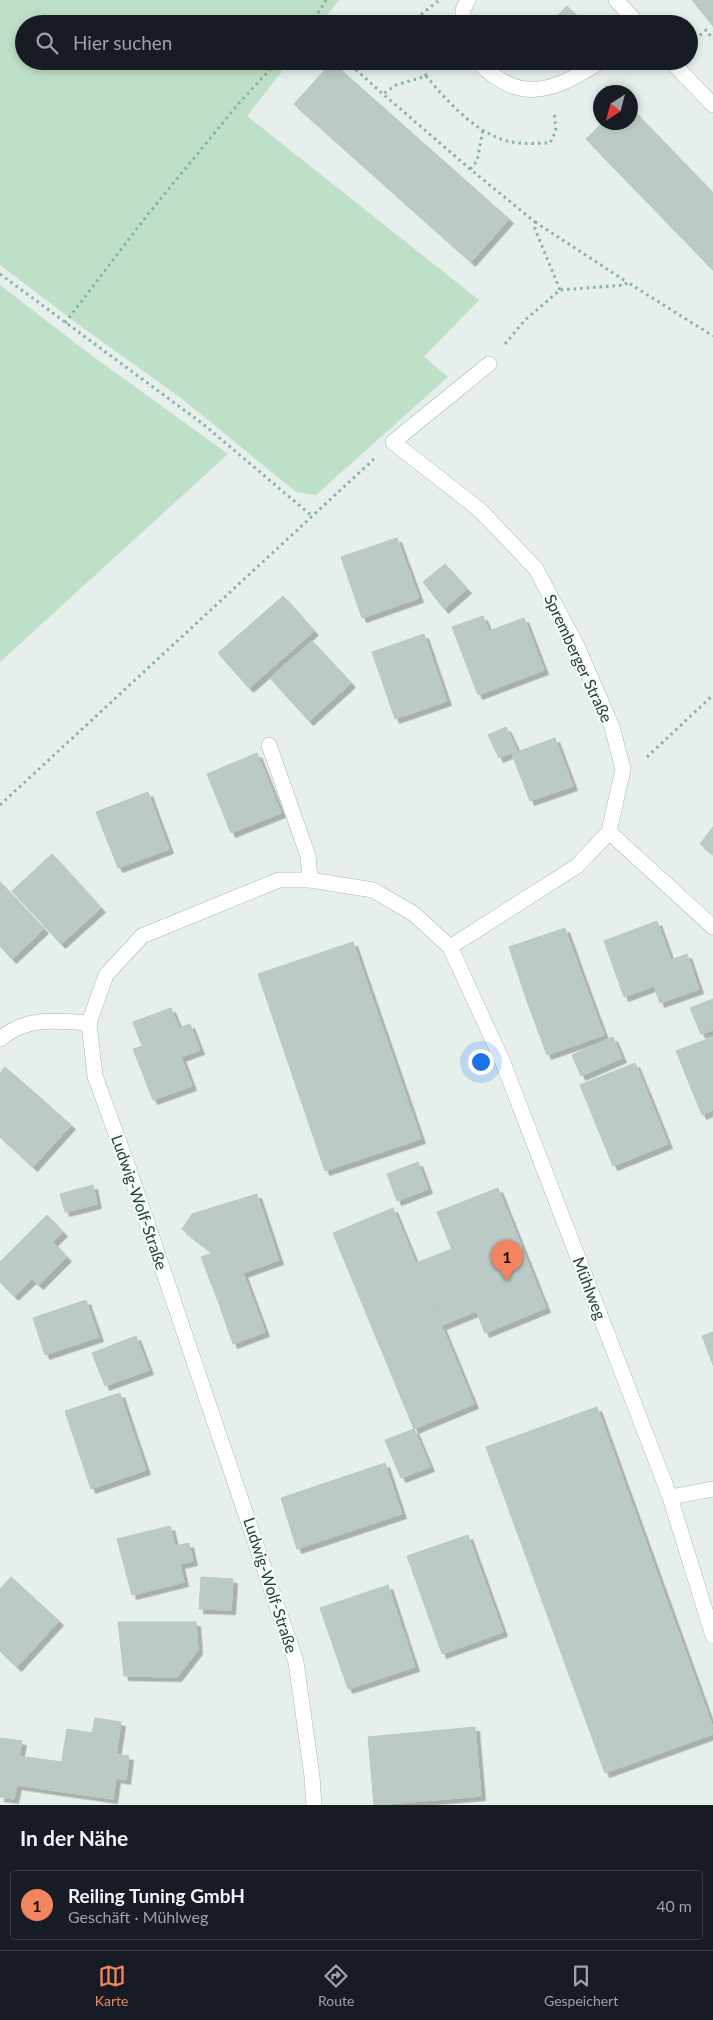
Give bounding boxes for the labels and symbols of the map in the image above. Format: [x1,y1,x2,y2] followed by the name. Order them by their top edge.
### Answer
[593,85,638,130] north arrow
[541,591,617,725] street label: Spremberger Straße
[468,1049,494,1075] your location
[108,1132,172,1272] street label: Ludwig-Wolf-Straße
[491,1240,523,1281] pin: 1
[569,1254,611,1322] street label: Mühlweg
[240,1515,302,1655] street label: Ludwig-Wolf-Straße

